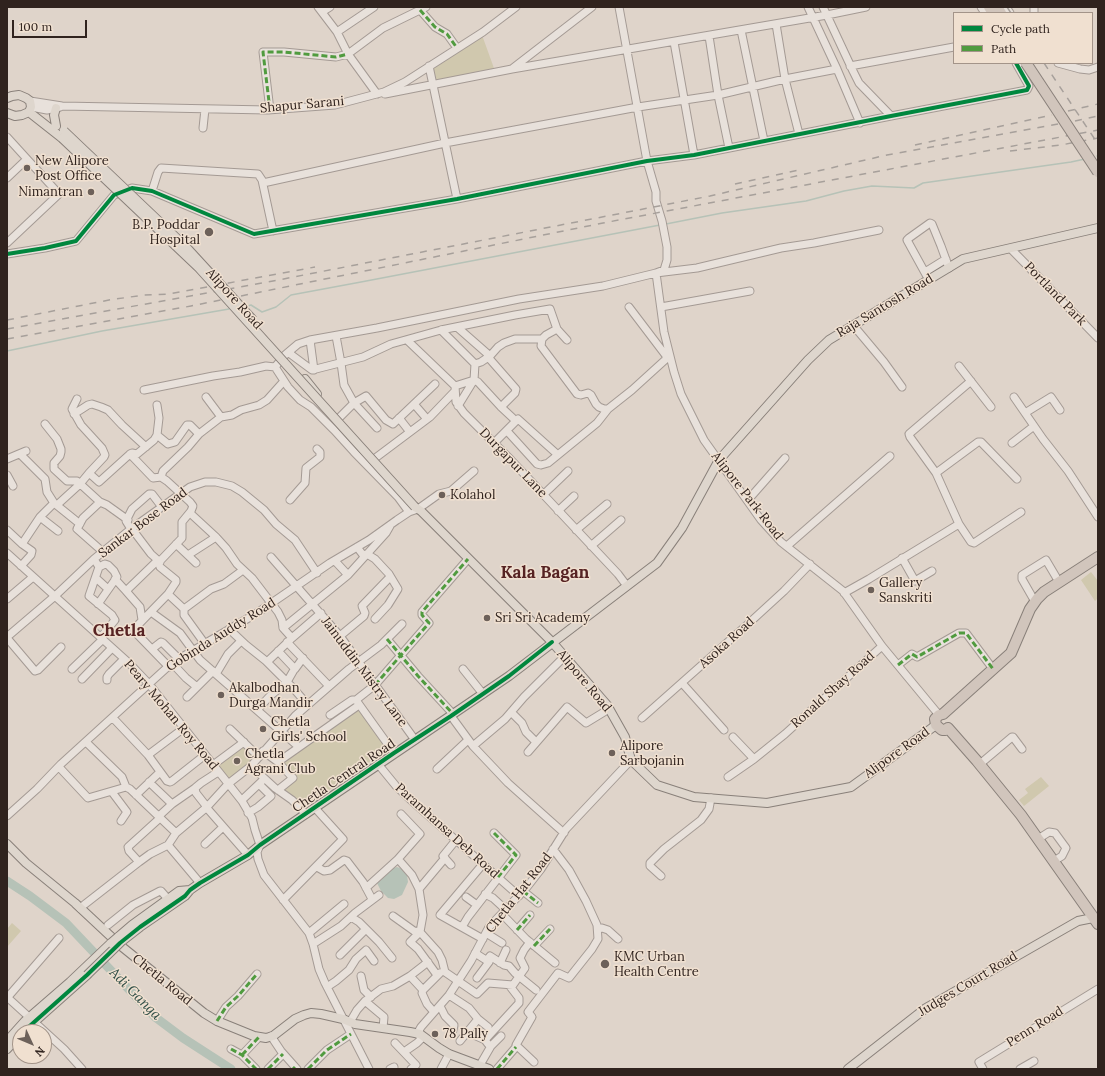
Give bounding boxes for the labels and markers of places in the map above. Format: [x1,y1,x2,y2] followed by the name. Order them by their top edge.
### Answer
[35,153,109,184] place label: New Alipore Post Office
[22,163,32,173] marker: New Alipore Post Office
[18,184,83,200] place label: Nimantran
[86,187,96,197] marker: Nimantran
[132,217,200,248] place label: B.P. Poddar Hospital
[203,226,215,238] marker: B.P. Poddar Hospital
[450,487,495,503] place label: Kolahol
[437,490,447,500] marker: Kolahol
[879,575,932,606] place label: Gallery Sanskriti
[866,585,876,595] marker: Gallery Sanskriti
[495,610,590,626] place label: Sri Sri Academy
[482,613,492,623] marker: Sri Sri Academy
[229,680,313,711] place label: Akalbodhan Durga Mandir
[216,690,226,700] marker: Akalbodhan Durga Mandir
[271,714,347,745] place label: Chetla Girls' School
[258,724,268,734] marker: Chetla Girls' School
[620,738,684,769] place label: Alipore Sarbojanin
[245,746,315,777] place label: Chetla Agrani Club
[607,748,617,758] marker: Alipore Sarbojanin
[232,756,242,766] marker: Chetla Agrani Club
[614,949,699,980] place label: KMC Urban Health Centre
[599,958,611,970] marker: KMC Urban Health Centre
[443,1026,488,1042] place label: 78 Pally
[430,1029,440,1039] marker: 78 Pally

